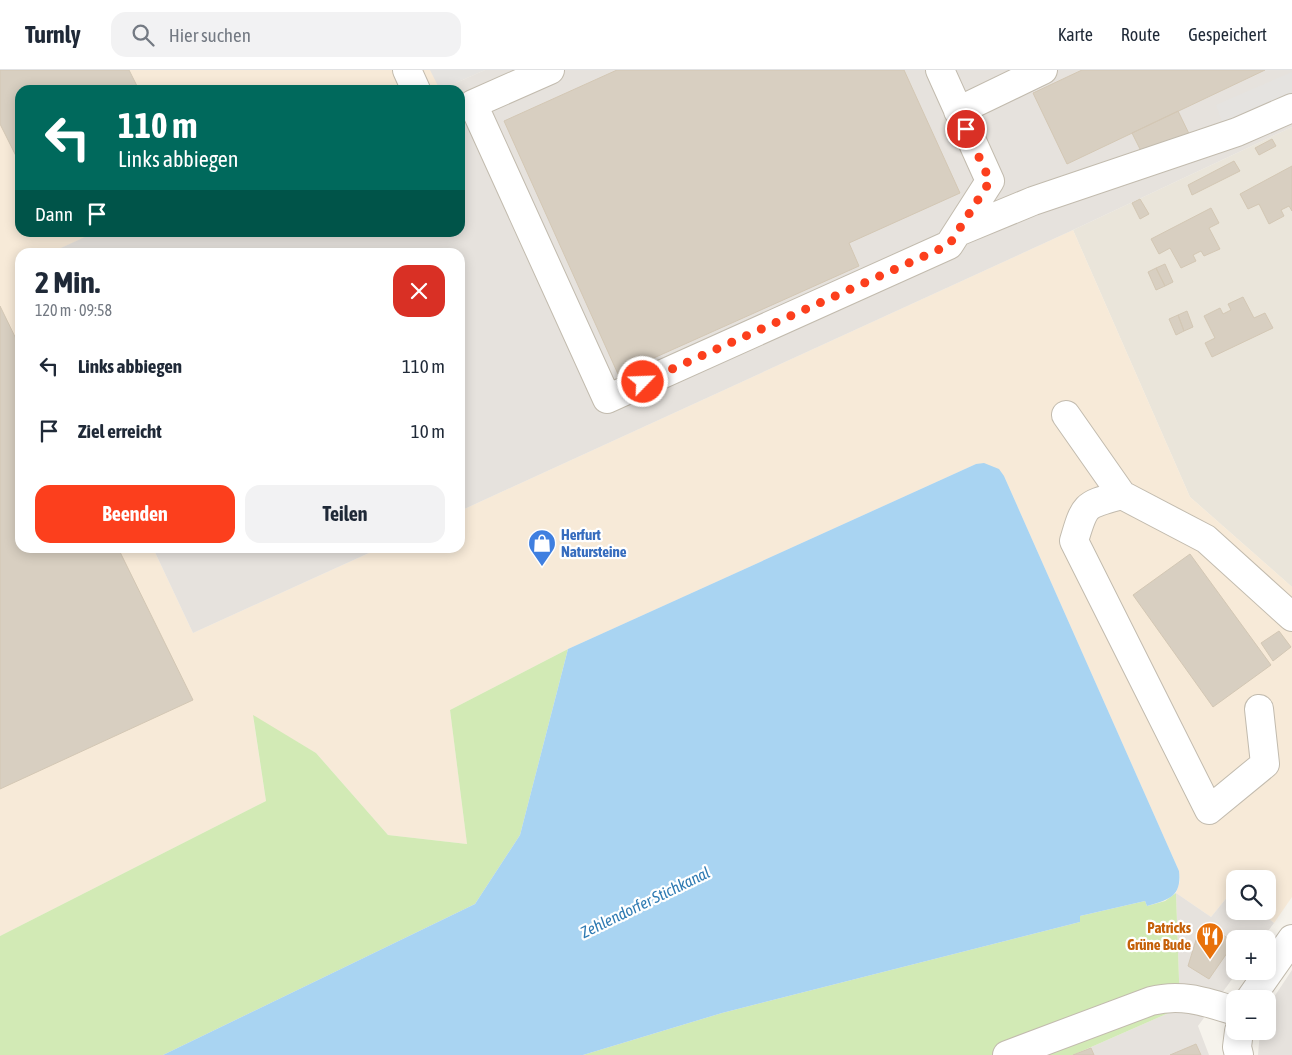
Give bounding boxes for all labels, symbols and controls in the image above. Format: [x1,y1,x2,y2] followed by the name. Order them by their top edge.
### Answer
[111,12,461,57] search box
[25,21,81,48] text: Turnly
[129,21,157,49] icon: search
[169,24,251,46] text: Hier suchen
[1058,24,1093,45] text: Karte
[1121,24,1160,45] text: Route
[1188,24,1267,45] text: Gespeichert
[35,105,100,170] icon: left
[118,105,197,145] text: 110 m
[945,108,987,150] pin
[952,115,980,143] icon: arrive
[118,146,239,172] text: Links abbiegen
[83,200,111,228] icon: arrive
[35,203,73,225] text: Dann
[35,265,100,299] text: 2 Min.
[393,265,445,317] button: close
[35,301,112,319] text: 120 m · 09:58
[35,352,63,380] icon: left
[78,355,182,377] text: Links abbiegen
[402,355,445,377] text: 110 m
[616,355,668,407] position arrow
[35,417,63,445] icon: arrive
[78,420,162,442] text: Ziel erreicht
[411,420,445,442] text: 10 m
[35,485,235,543] button: Beenden
[245,485,445,543] button: Teilen
[561,526,627,560] place label: Herfurt Natursteine
[527,528,557,567] shop icon: Herfurt Natursteine
[577,863,713,941] water label: Zehlendorfer Stichkanal
[1226,870,1276,1040] map controls
[1226,870,1276,920] button: search
[1127,919,1192,953] place label: Patricks Grüne Bude
[1195,921,1225,960] restaurant icon: Patricks Grüne Bude
[1226,930,1276,980] button: +
[1226,990,1276,1040] button: −

